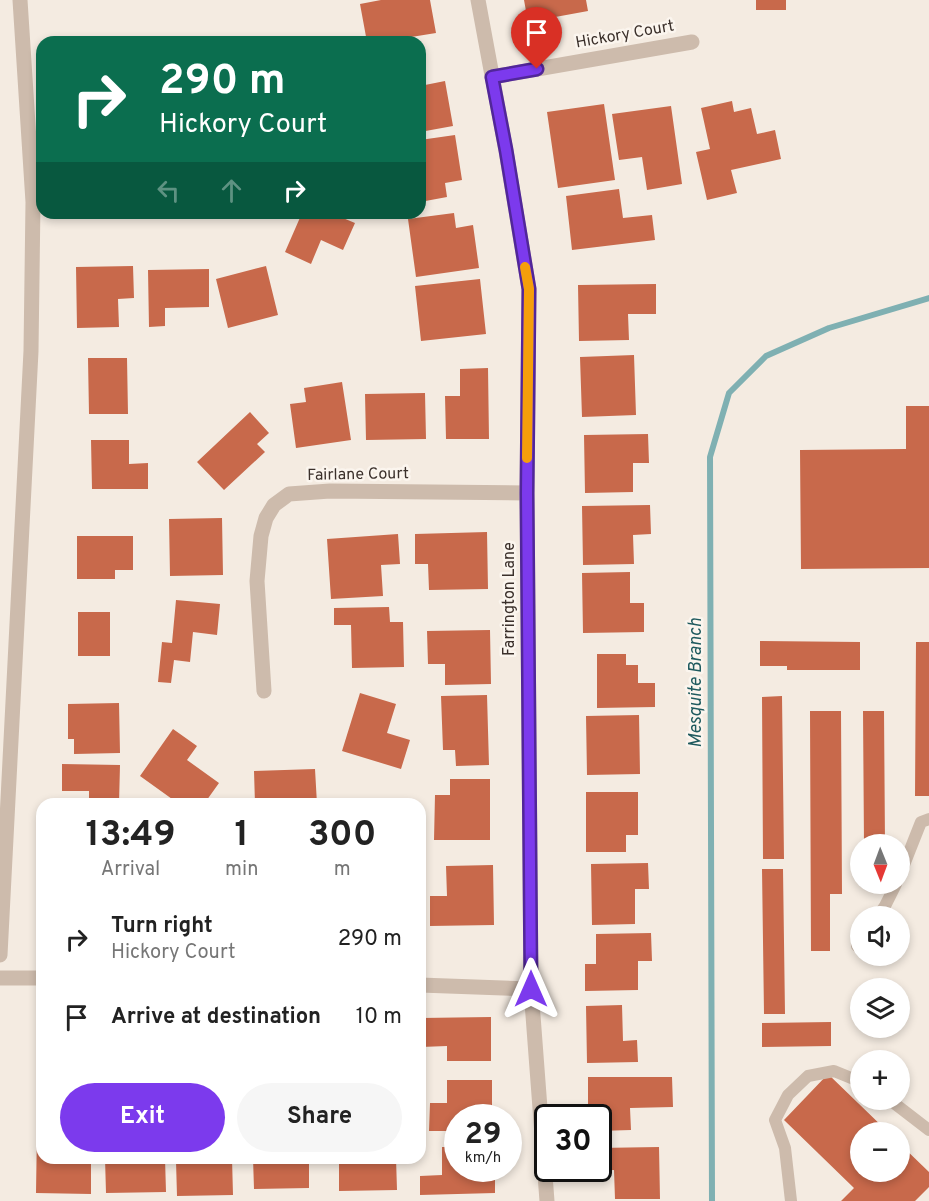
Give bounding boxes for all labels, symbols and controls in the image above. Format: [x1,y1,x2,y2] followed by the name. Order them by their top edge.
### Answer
[511,7,562,69] pin
[520,16,553,49] icon: arrive
[574,16,676,54] street label: Hickory Court
[159,56,286,109] text: 290 m
[60,60,138,138] icon: right
[159,108,327,142] text: Hickory Court
[152,174,185,207] icon: left
[215,174,248,207] icon: ahead
[278,174,311,207] icon: right
[307,464,409,486] street label: Fairlane Court
[500,542,520,656] street label: Farrington Lane
[685,618,708,748] water label: Mesquite Branch
[86,813,176,859] text: 13:49
[235,813,249,859] text: 1
[308,813,376,859] text: 300
[850,834,910,894] north arrow
[850,834,910,1182] map controls
[101,857,160,883] text: Arrival
[225,857,258,883] text: min
[334,857,351,883] text: m
[850,906,910,966] button: sound
[111,913,213,940] text: Turn right
[60,923,93,956] icon: right
[338,926,402,953] text: 290 m
[111,940,236,966] text: Hickory Court
[499,957,563,1021] position arrow
[850,978,910,1038] button: layers
[60,1001,93,1034] icon: arrive
[111,1004,321,1031] text: Arrive at destination
[356,1004,402,1031] text: 10 m
[850,1050,910,1110] button: +
[60,1083,225,1152] button: Exit
[237,1083,402,1152] button: Share
[534,1104,612,1182] speed limit sign: 30
[465,1117,501,1154] text: 29
[850,1122,910,1182] button: −
[465,1149,501,1168] text: km/h

